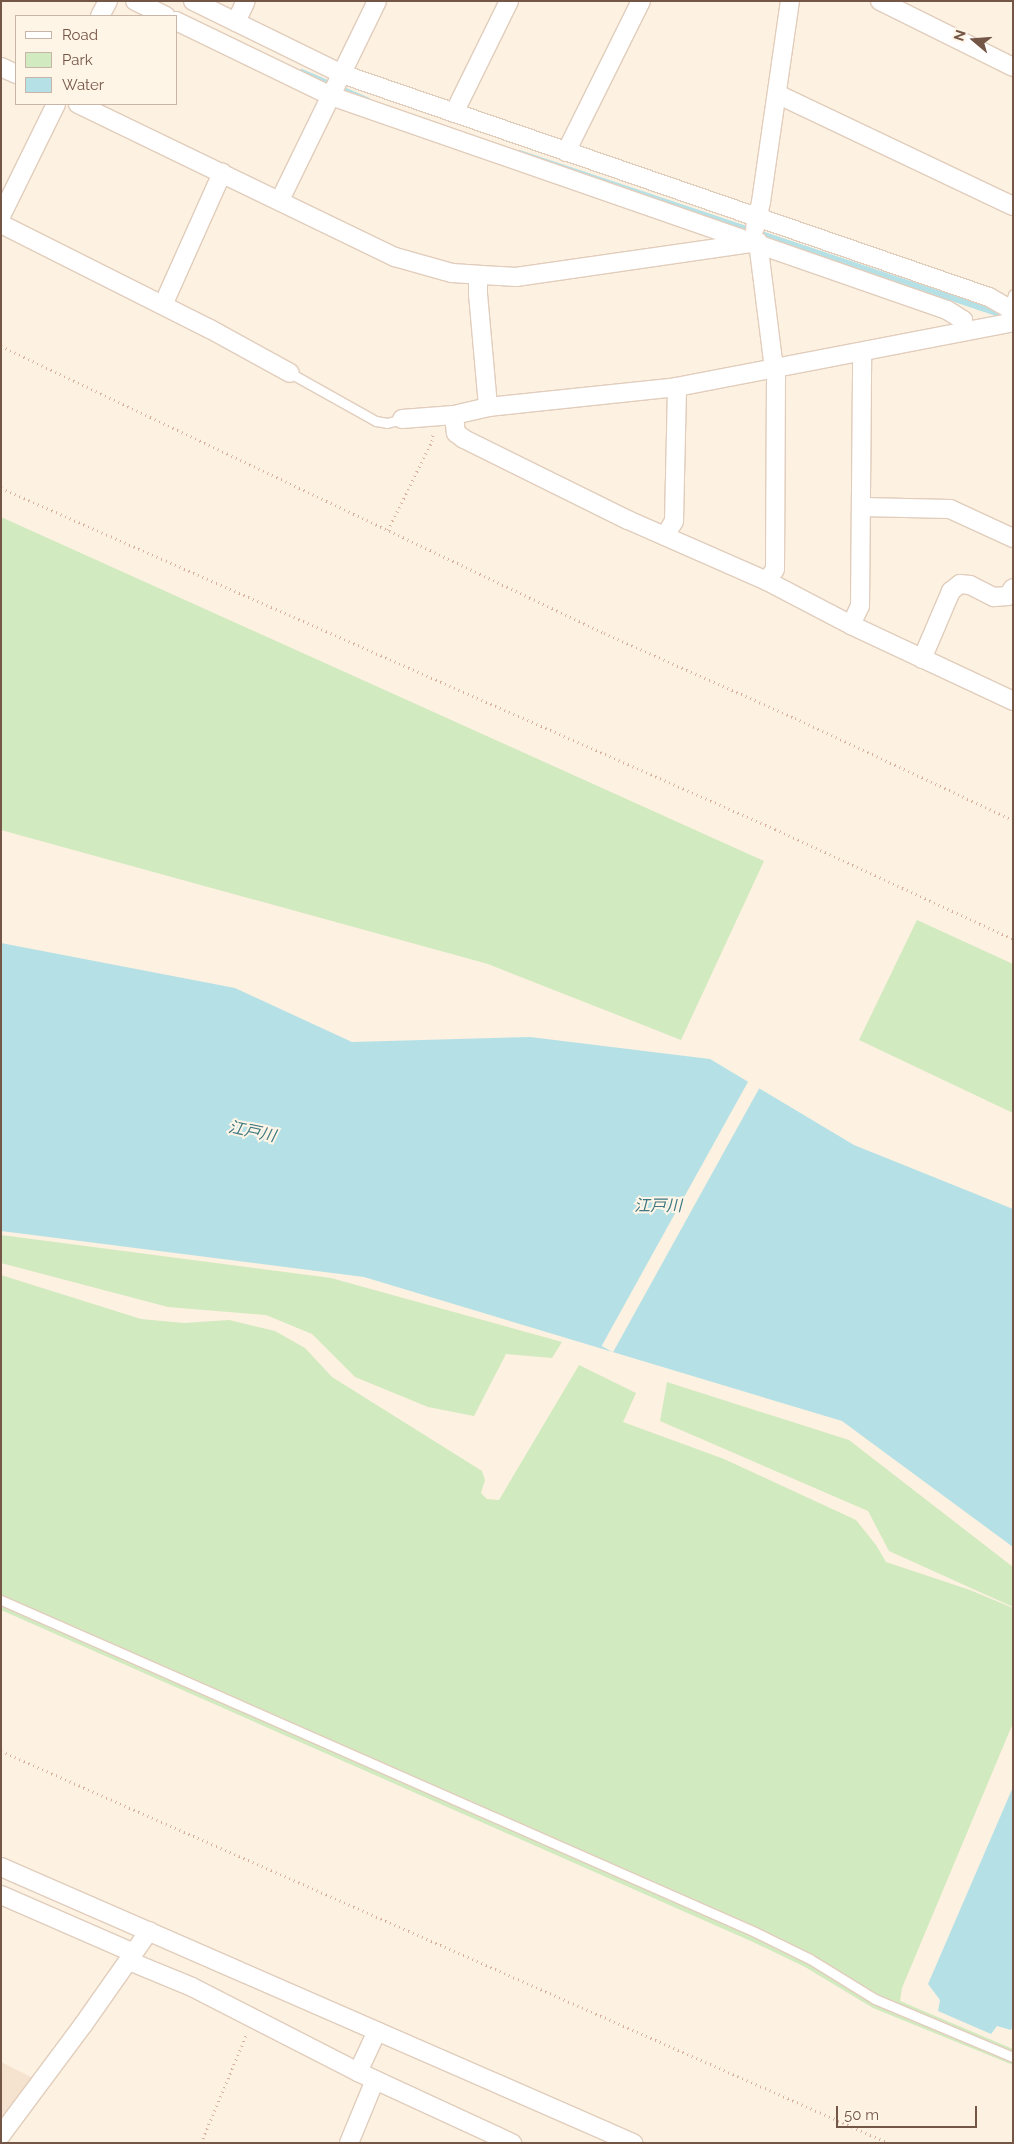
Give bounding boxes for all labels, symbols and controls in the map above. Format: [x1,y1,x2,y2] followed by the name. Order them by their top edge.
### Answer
[15,15,178,105] legend
[949,15,999,65] north arrow
[62,26,98,44] text: Road
[950,28,969,43] text: N
[62,51,93,69] text: Park
[62,76,104,94] text: Water
[227,1118,277,1146] water label: 江戸川
[634,1196,682,1216] water label: 江戸川
[839,2096,980,2128] scale bar
[844,2106,879,2124] text: 50 m

